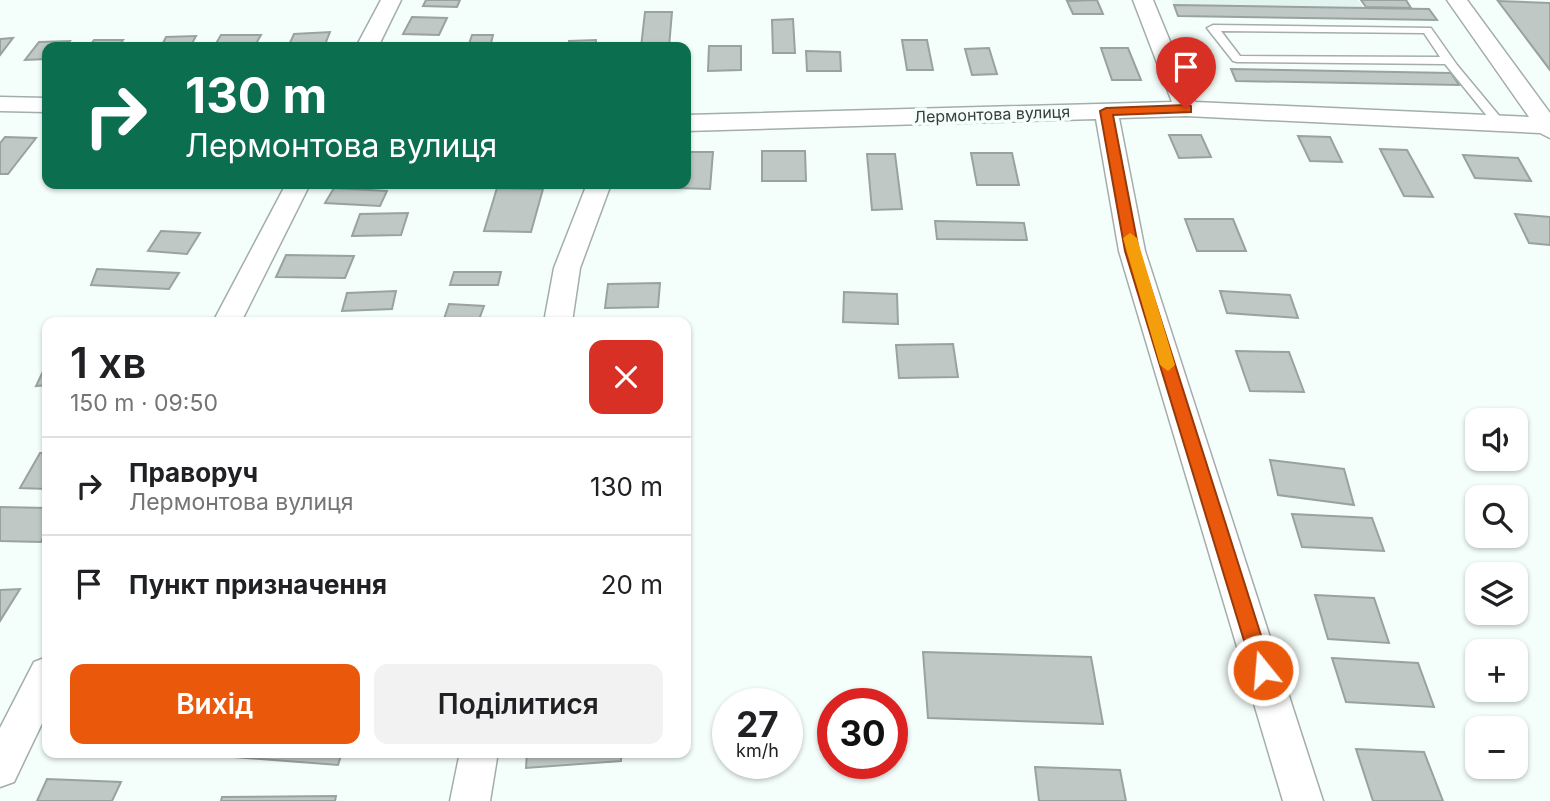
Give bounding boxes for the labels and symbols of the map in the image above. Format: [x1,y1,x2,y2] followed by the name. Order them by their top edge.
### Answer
[1156,37,1216,109] pin
[914,101,1070,127] street label: Лермонтова вулиця
[1226,633,1300,707] position arrow
[817,688,908,779] speed limit sign: 30

